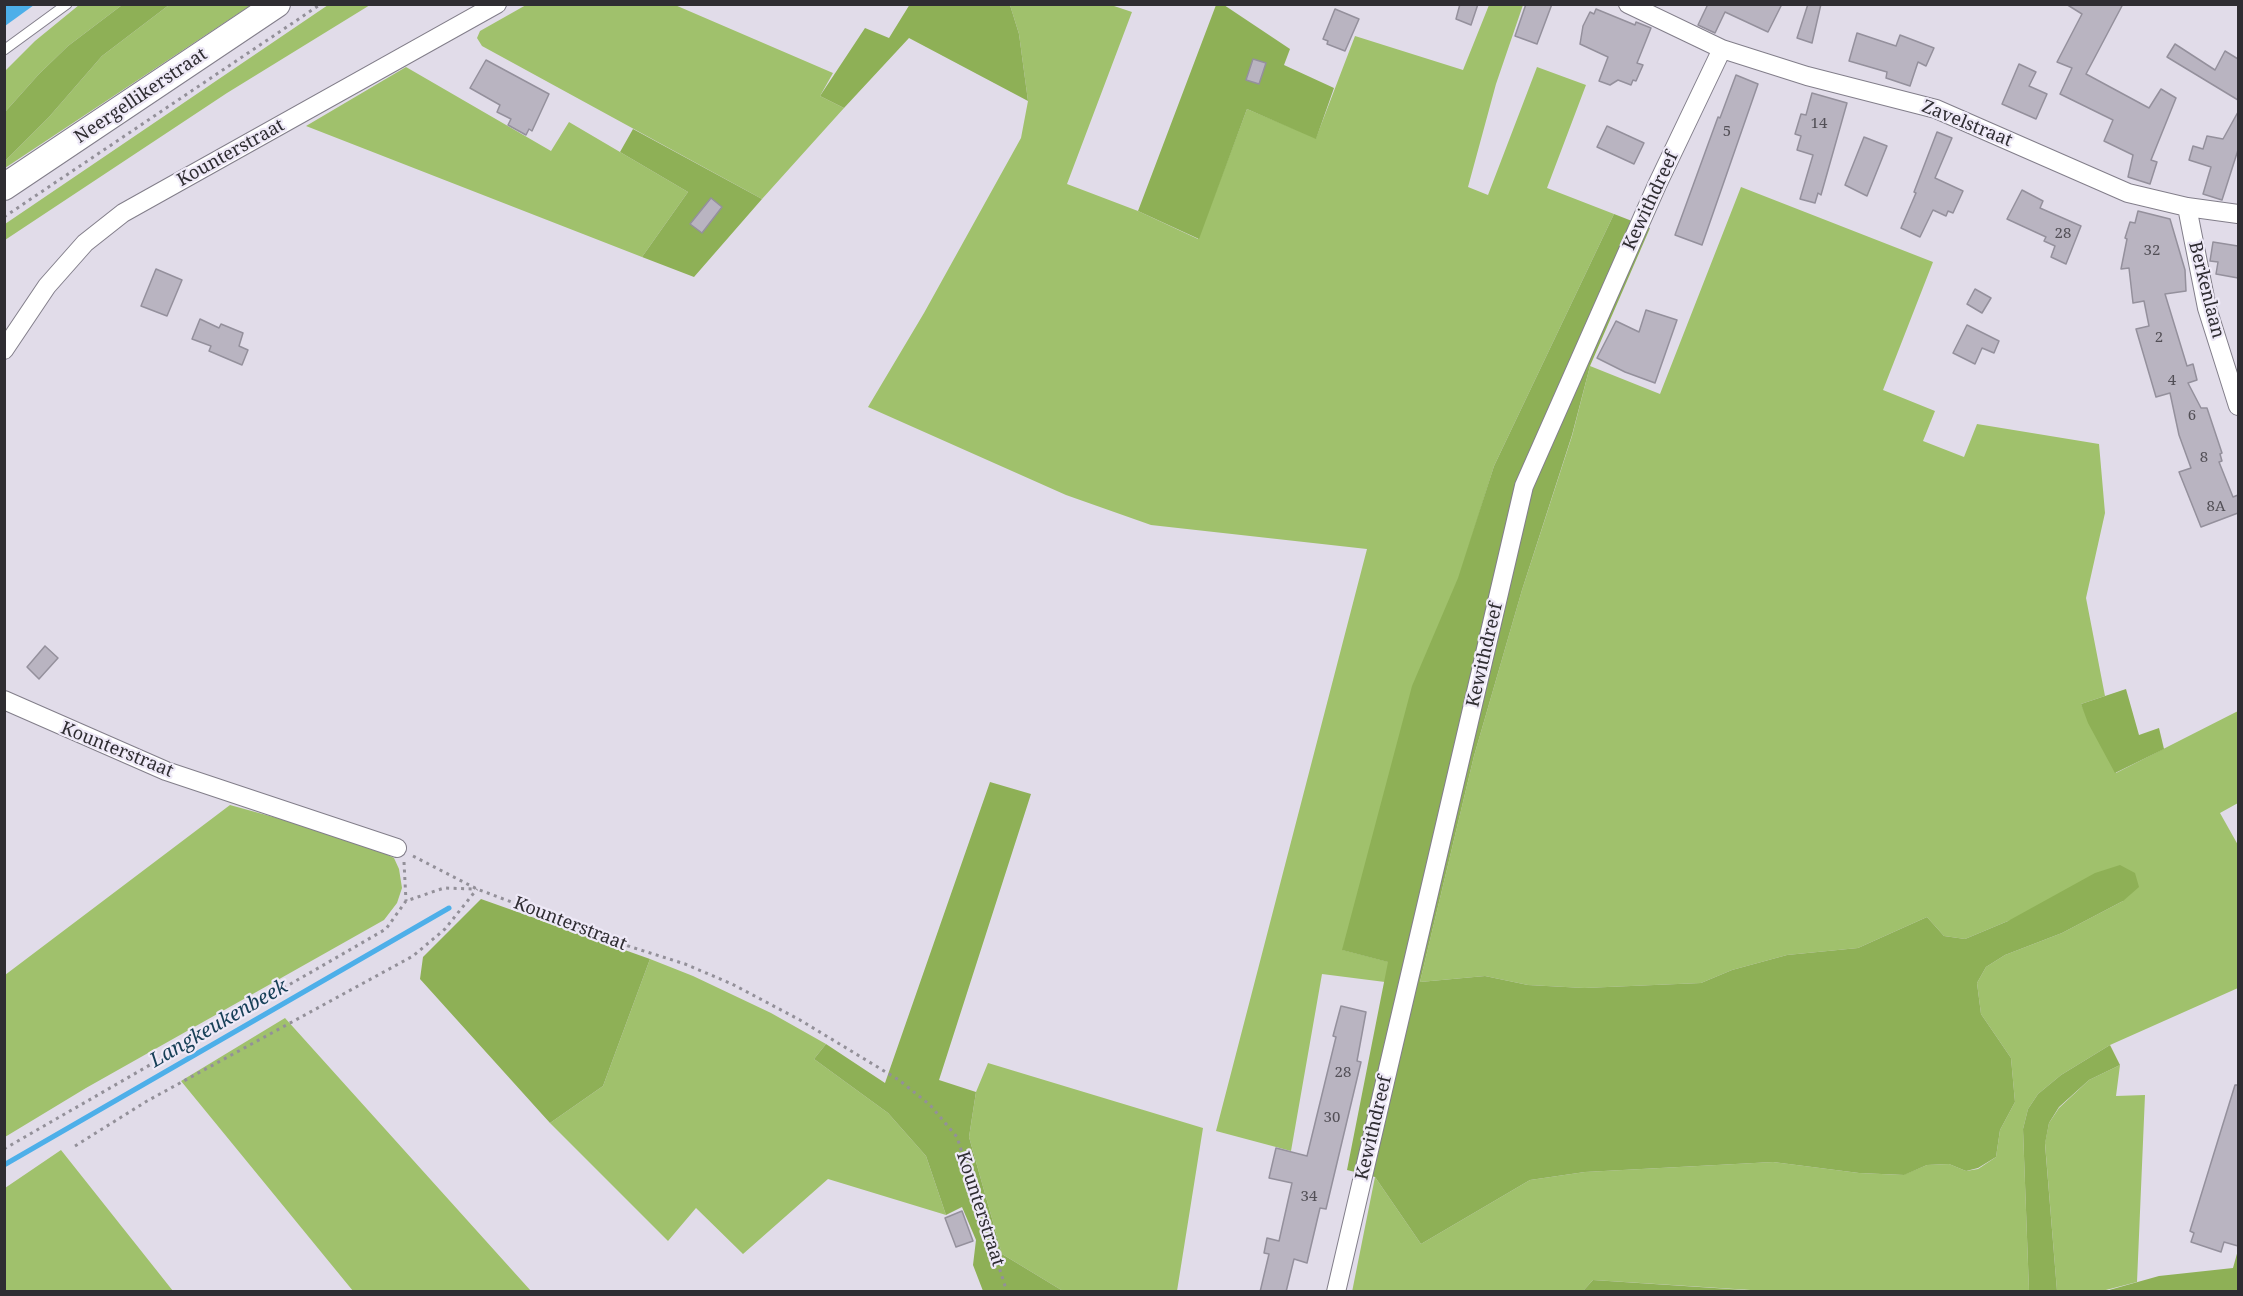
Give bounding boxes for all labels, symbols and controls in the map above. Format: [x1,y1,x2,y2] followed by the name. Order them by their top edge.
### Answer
[71,44,211,148] street label: Neergellikerstraat
[1919,96,2015,152] street label: Zavelstraat
[174,115,288,191] street label: Kounterstraat
[1811,115,1827,133] house number: 14
[1723,123,1731,141] house number: 5
[1619,148,1683,254] street label: Kewithdreef
[2055,225,2071,243] house number: 28
[2184,239,2228,341] street label: Berkenlaan
[2144,242,2160,260] house number: 32
[2155,329,2163,347] house number: 2
[2168,372,2176,390] house number: 4
[2188,407,2196,425] house number: 6
[2200,449,2208,467] house number: 8
[2207,498,2225,516] house number: 8A
[1463,601,1507,709] street label: Kewithdreef
[58,718,176,782] street label: Kounterstraat
[510,893,630,955] street label: Kounterstraat
[146,975,292,1073] water label: Langkeukenbeek
[1335,1064,1351,1082] house number: 28
[1352,1074,1396,1182] street label: Kewithdreef
[1324,1109,1340,1127] house number: 30
[951,1149,1009,1269] street label: Kounterstraat
[1301,1188,1317,1206] house number: 34

